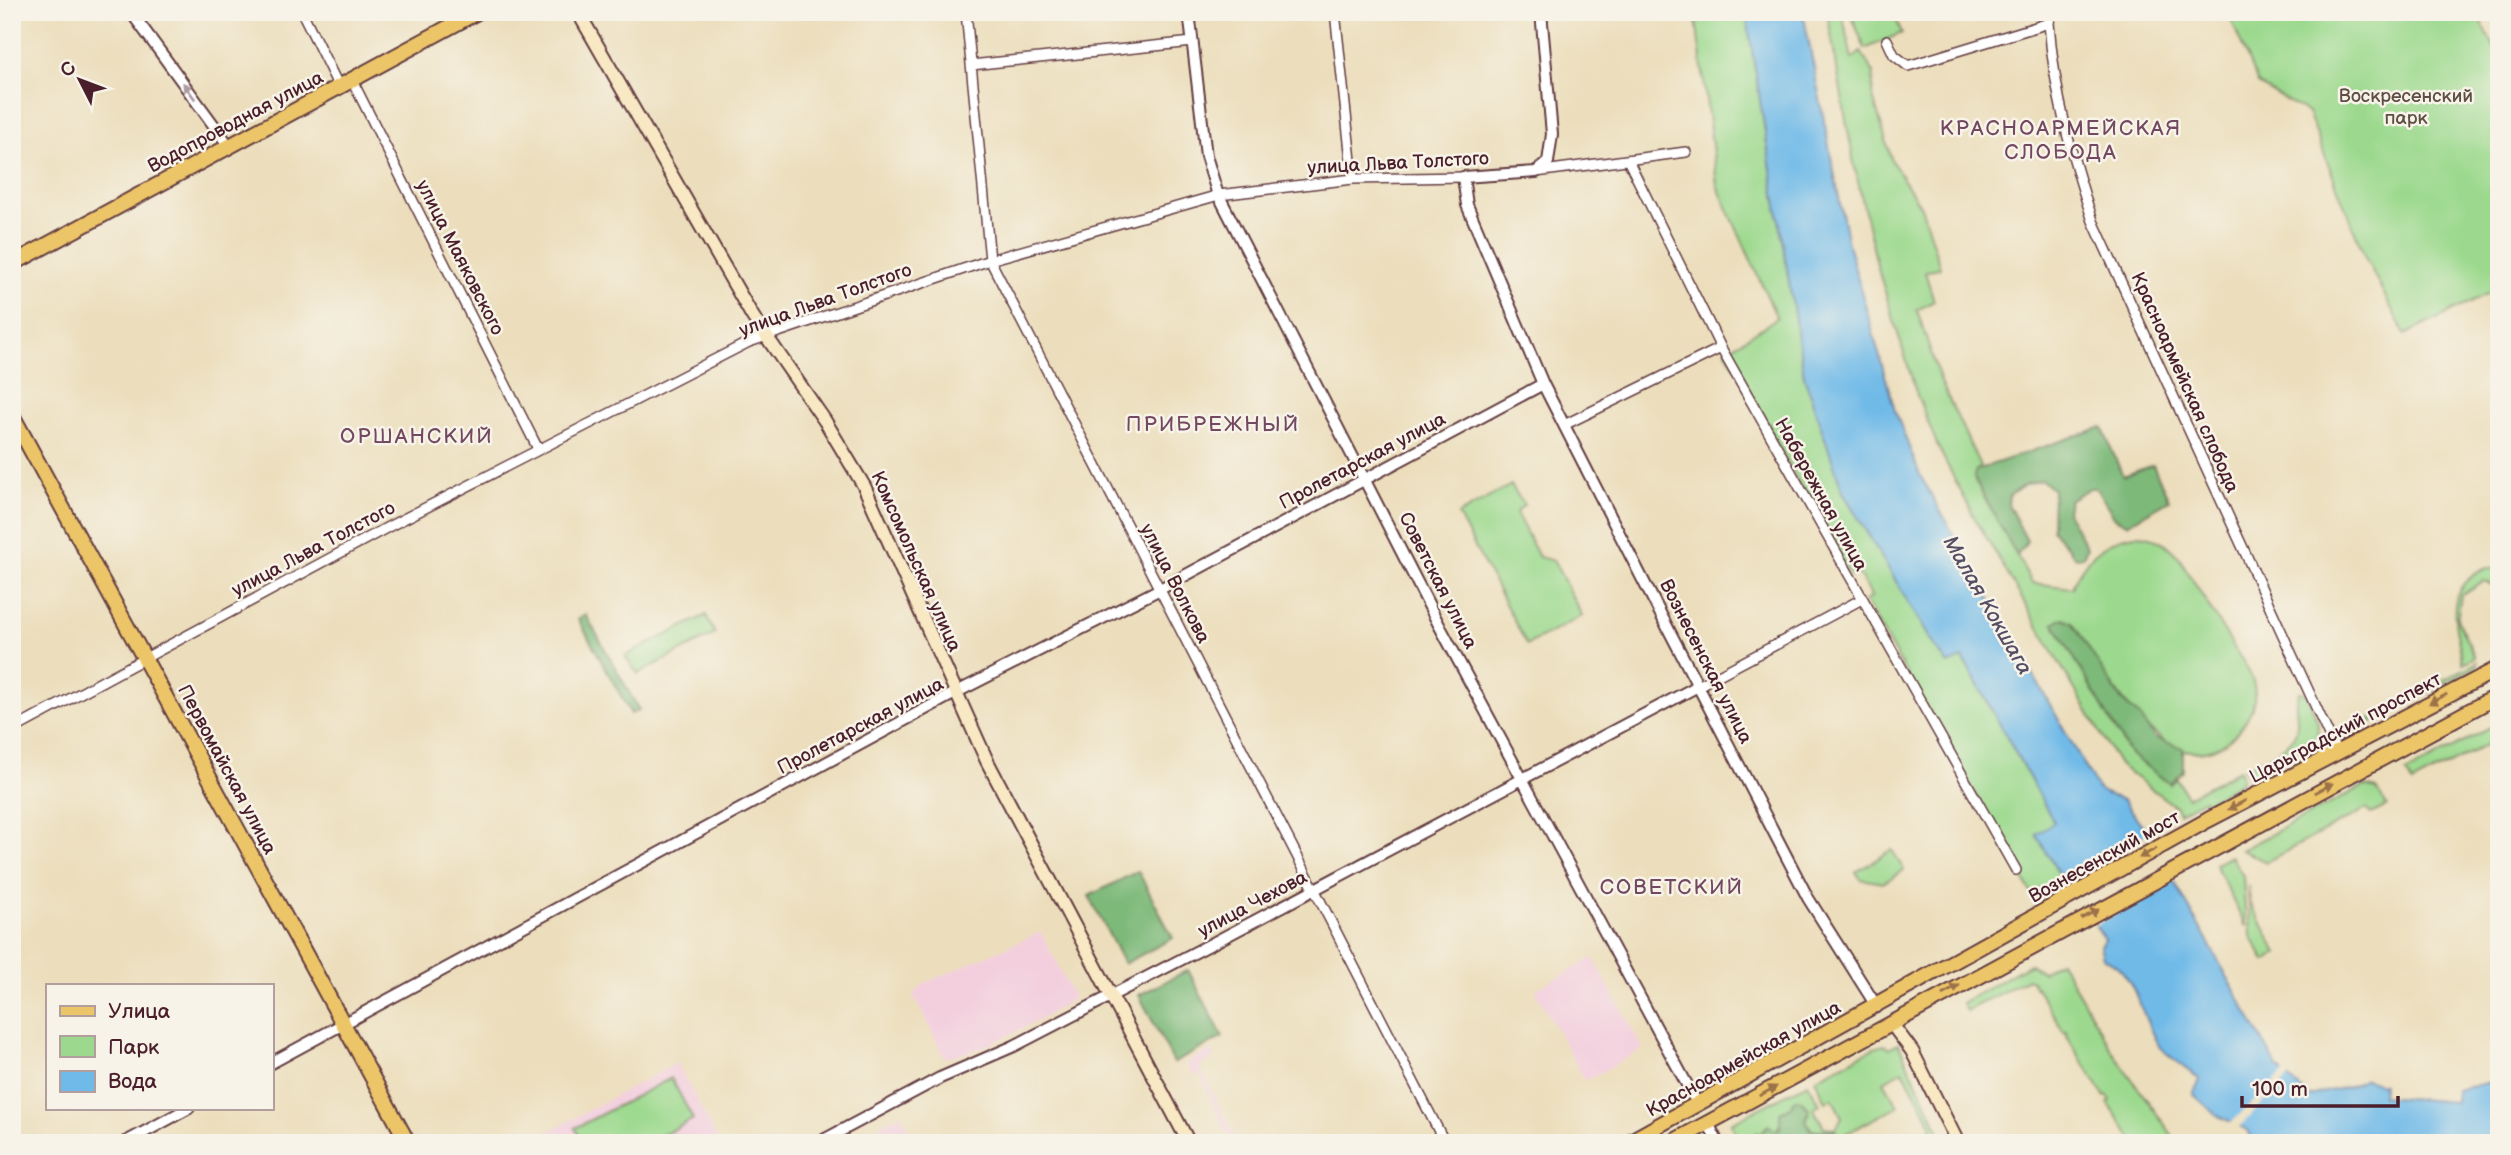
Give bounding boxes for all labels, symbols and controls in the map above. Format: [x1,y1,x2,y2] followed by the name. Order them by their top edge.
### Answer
[46,46,116,116] north arrow
[56,57,81,82] text: С
[144,66,327,178] street label: Водопроводная улица
[182,82,196,100] one-way arrow
[2339,85,2473,130] park label: Воскресенский парк
[1940,116,2182,165] district label: КРАСНОАРМЕЙСКАЯ СЛОБОДА
[1307,147,1489,180] street label: улица Льва Толстого
[411,176,509,339] street label: улица Маяковского
[736,259,915,342] street label: улица Льва Толстого
[2126,269,2244,496] street label: Красноармейская слобода
[1276,408,1450,515] street label: Пролетарская улица
[1126,412,1300,437] district label: ПРИБРЕЖНЫЙ
[1769,414,1872,575] street label: Набережная улица
[340,424,494,449] district label: ОРШАНСКИЙ
[865,468,966,655] street label: Комсомольская улица
[228,496,399,602] street label: улица Льва Толстого
[1393,508,1482,653] street label: Советская улица
[1135,520,1215,647] street label: улица Волкова
[1938,531,2038,679] water label: Малая Кокшага
[1654,576,1757,748] street label: Вознесенская улица
[2246,668,2446,789] street label: Царьградский проспект
[774,673,948,780] street label: Пролетарская улица
[172,681,281,858] street label: Первомайская улица
[2428,694,2448,705] one-way arrow
[2315,782,2334,794] one-way arrow
[2227,799,2247,811] one-way arrow
[2025,806,2185,908] street label: Вознесенский мост
[2139,847,2158,859] one-way arrow
[1194,866,1311,943] street label: улица Чехова
[1600,875,1744,900] district label: СОВЕТСКИЙ
[2080,908,2100,920] one-way arrow
[46,984,273,1110] legend
[1941,984,1961,996] one-way arrow
[1643,996,1845,1122] street label: Красноармейская улица
[108,999,171,1024] text: Улица
[108,1035,159,1060] text: Парк
[2242,1064,2397,1108] scale bar
[108,1069,157,1094] text: Вода
[2252,1077,2308,1102] text: 100 m
[1758,1085,1778,1097] one-way arrow

